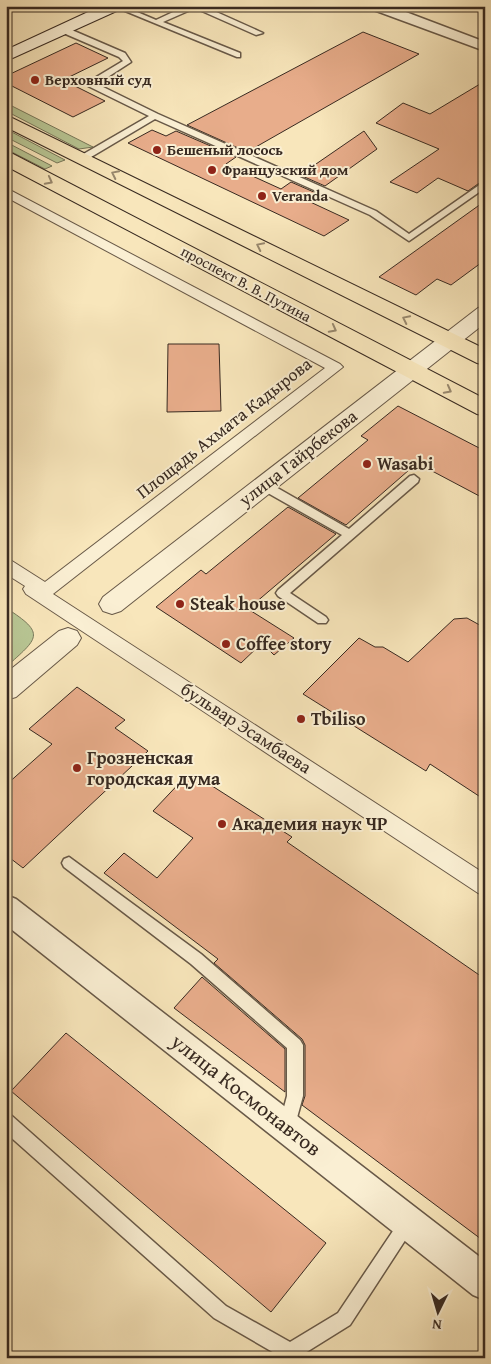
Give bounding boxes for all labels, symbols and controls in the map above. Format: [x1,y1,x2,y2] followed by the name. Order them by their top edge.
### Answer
[45,69,151,90] place label: Верховный суд
[29,74,41,86] marker: Верховный суд
[167,139,283,160] place label: Бешеный лосось
[151,144,163,156] marker: Бешеный лосось
[222,159,348,180] place label: Французский дом
[206,164,218,176] marker: Французский дом
[111,170,120,180] one-way arrow
[44,175,53,185] one-way arrow
[272,185,328,206] place label: Veranda
[256,190,268,202] marker: Veranda
[177,240,316,327] street label: проспект В. В. Путина
[257,242,266,252] one-way arrow
[402,315,411,325] one-way arrow
[328,323,337,333] one-way arrow
[130,350,318,505] street label: Площадь Ахмата Кадырова
[443,383,452,393] one-way arrow
[232,402,363,513] street label: улица Гайрбекова
[377,450,434,477] place label: Wasabi
[361,458,373,470] marker: Wasabi
[190,590,286,617] place label: Steak house
[174,598,186,610] marker: Steak house
[236,630,332,657] place label: Coffee story
[220,638,232,650] marker: Coffee story
[176,675,317,780] street label: бульвар Эсамбаева
[311,705,366,732] place label: Tbiliso
[295,713,307,725] marker: Tbiliso
[87,744,221,792] place label: Грозненская городская дума
[71,762,83,774] marker: Грозненская городская дума
[232,810,387,837] place label: Академия наук ЧР
[216,818,228,830] marker: Академия наук ЧР
[164,1025,328,1163] street label: улица Космонавтов
[414,1286,464,1336] north arrow
[431,1315,442,1335] text: N

